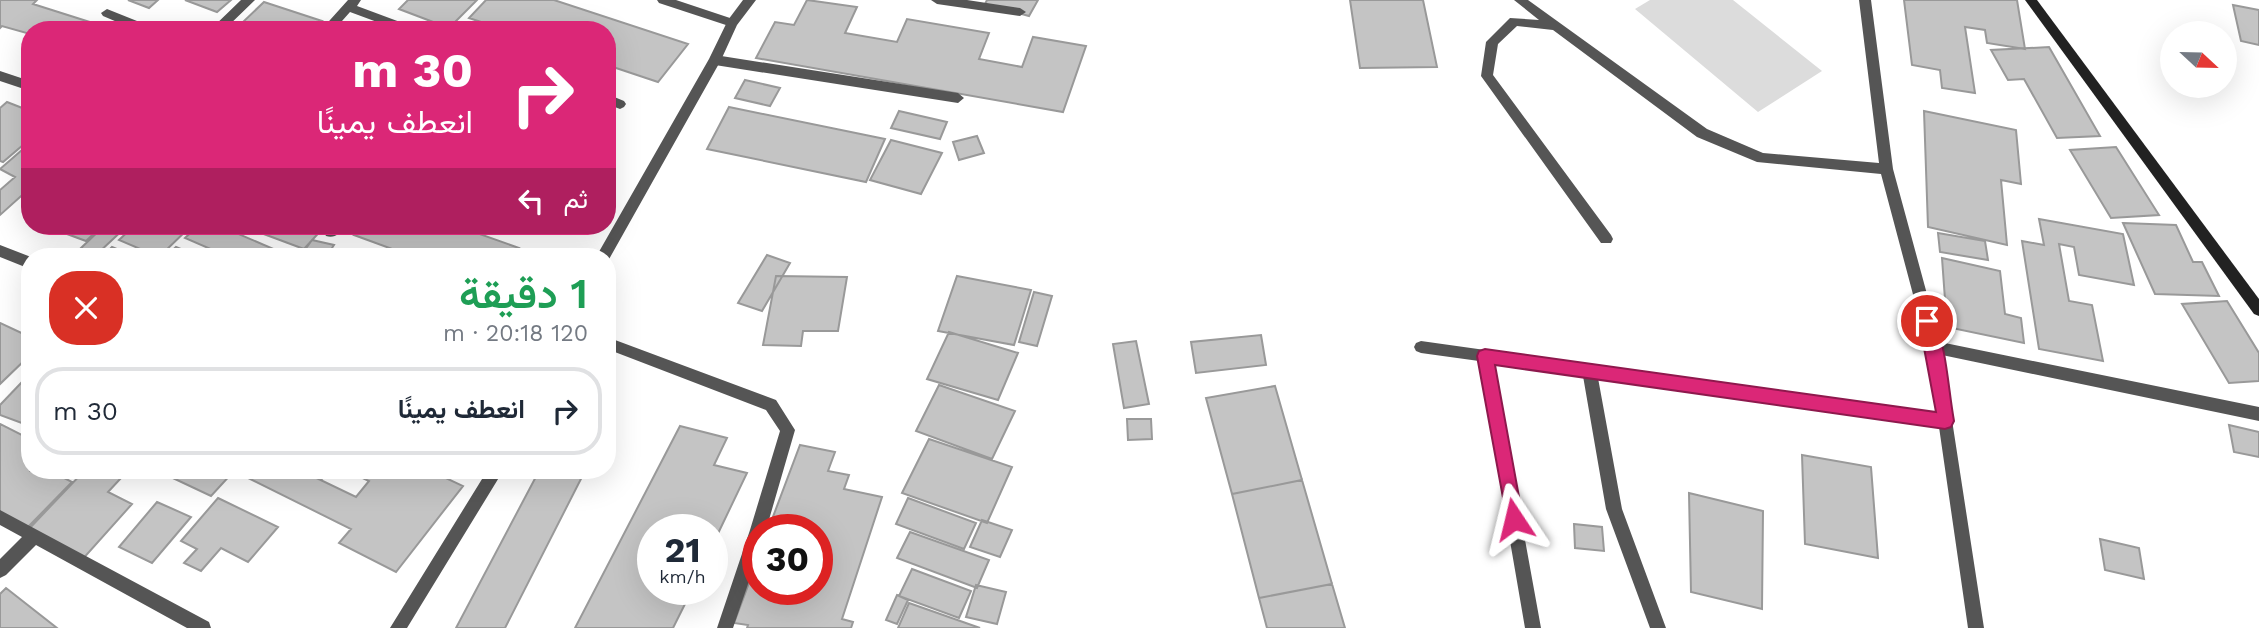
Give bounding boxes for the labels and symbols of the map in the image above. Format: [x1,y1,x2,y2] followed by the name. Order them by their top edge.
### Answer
[2160,21,2236,98] north arrow
[1897,291,1957,351] pin
[1477,482,1551,556] position arrow
[742,514,833,605] speed limit sign: 30

